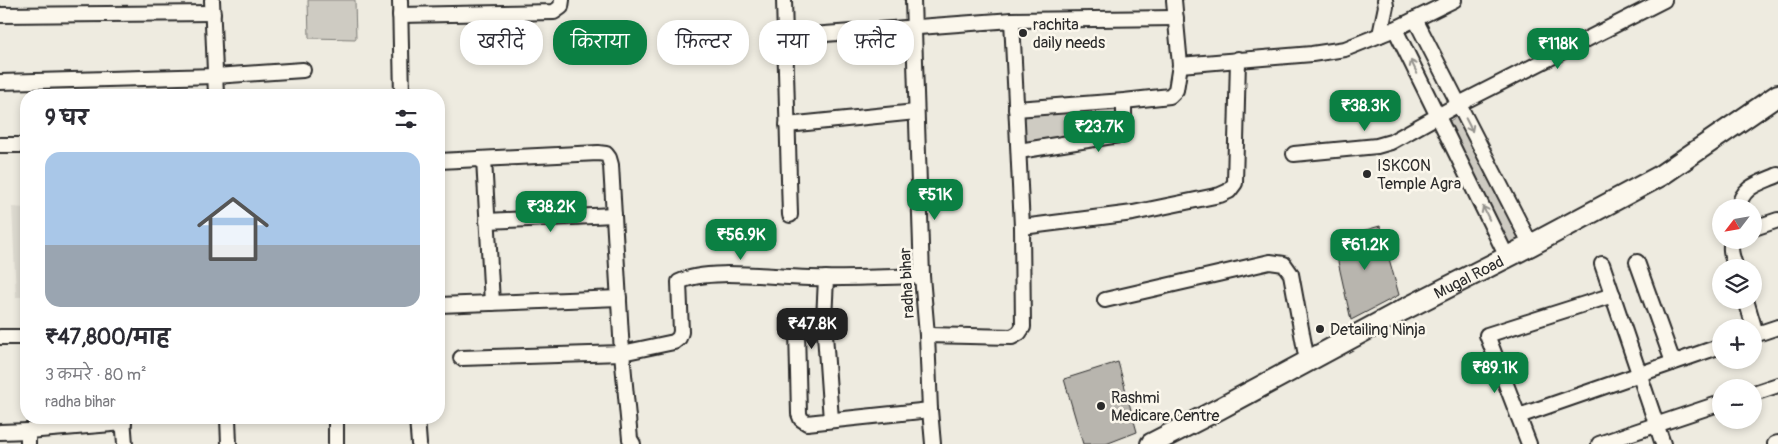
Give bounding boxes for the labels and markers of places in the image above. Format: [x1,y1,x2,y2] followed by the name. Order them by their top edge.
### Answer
[1033,15,1105,53] place label: rachita daily needs
[1017,27,1029,39] marker: rachita daily needs
[1523,28,1593,70] pin: ₹118K
[1324,90,1406,132] pin: ₹38.3K
[1058,110,1140,153] pin: ₹23.7K
[1377,156,1461,194] place label: ISKCON Temple Agra
[1361,168,1373,180] marker: ISKCON Temple Agra
[905,178,965,221] pin: ₹51K
[510,190,592,233] pin: ₹38.2K
[700,218,782,261] pin: ₹56.9K
[1324,228,1406,271] pin: ₹61.2K
[771,308,853,350] pin: ₹47.8K
[1330,320,1425,340] place label: Detailing Ninja
[1314,323,1326,335] marker: Detailing Ninja
[1454,352,1536,394] pin: ₹89.1K
[1111,388,1220,426] place label: Rashmi Medicare Centre
[1095,400,1107,412] marker: Rashmi Medicare Centre

